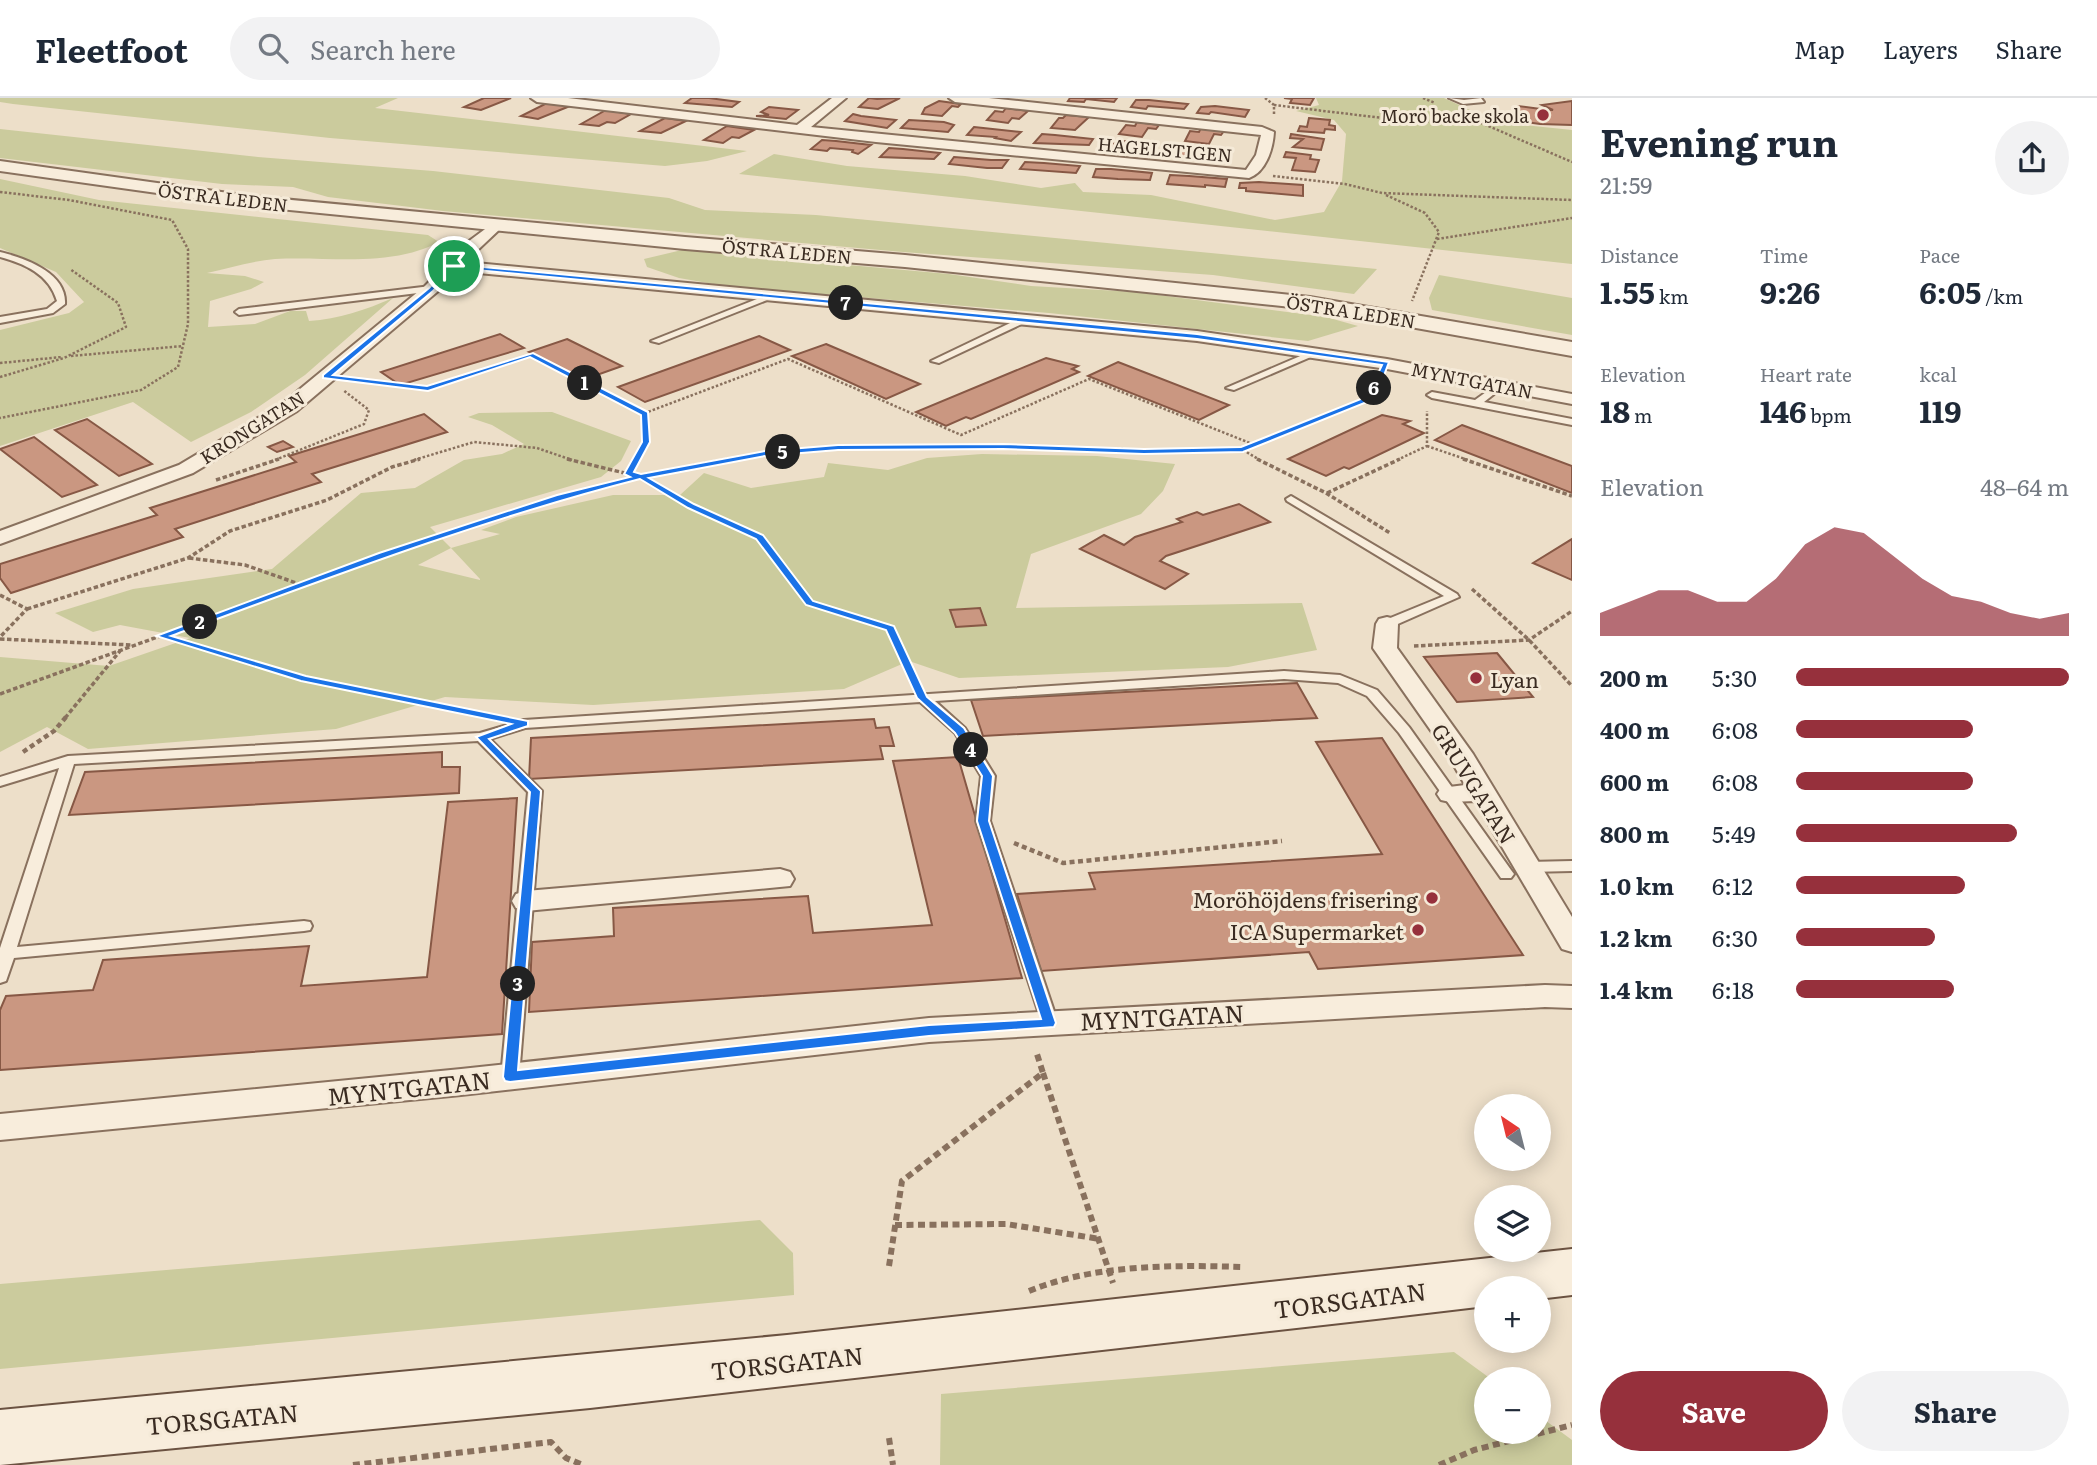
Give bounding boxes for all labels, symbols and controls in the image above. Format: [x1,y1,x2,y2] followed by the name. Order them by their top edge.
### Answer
[230,17,720,80] search box
[35,24,188,73] text: Fleetfoot
[254,29,292,67] icon: search
[310,29,456,68] text: Search here
[1794,31,1845,66] text: Map
[1883,31,1957,66] text: Layers
[1995,31,2062,66] text: Share
[1380,102,1529,129] place label: Morö backe skola
[1535,107,1551,123] marker: Morö backe skola
[1600,112,1838,169] text: Evening run
[1995,121,2069,195] button: share
[1096,130,1234,168] street label: HAGELSTIGEN
[1600,167,1652,201] text: 21:59
[157,176,289,218] street label: ÖSTRA LEDEN
[721,232,853,270] street label: ÖSTRA LEDEN
[424,236,484,296] pin
[1600,241,1679,269] text: Distance
[1760,241,1808,269] text: Time
[1919,241,1960,269] text: Pace
[435,247,473,285] icon: arrive
[1600,269,1655,313] text: 1.55
[1760,269,1820,313] text: 9:26
[1919,269,1981,313] text: 6:05
[1655,282,1689,310] text: km
[1981,282,2023,310] text: /km
[828,286,864,320] pin: 7
[1284,287,1418,335] street label: ÖSTRA LEDEN
[840,288,851,316] text: 7
[1409,355,1535,405] street label: MYNTGATAN
[1600,360,1686,388] text: Elevation
[1760,360,1852,388] text: Heart rate
[1919,360,1957,388] text: kcal
[568,366,602,400] pin: 1
[581,368,588,396] text: 1
[1356,370,1392,406] pin: 6
[1368,373,1379,401] text: 6
[194,384,310,470] street label: KRONGATAN
[1600,388,1630,432] text: 18
[1760,388,1807,432] text: 146
[1919,388,1961,432] text: 119
[1630,401,1652,429] text: m
[1807,401,1852,429] text: bpm
[766,434,800,470] pin: 5
[777,437,788,465] text: 5
[1600,469,1704,503] text: Elevation
[1980,469,2069,503] text: 48–64 m
[182,604,218,640] pin: 2
[194,607,205,635] text: 2
[1600,660,1668,694] text: 200 m
[1712,660,1757,694] text: 5:30
[1490,663,1539,694] place label: Lyan
[1468,670,1484,686] marker: Lyan
[1600,712,1670,746] text: 400 m
[1712,712,1758,746] text: 6:08
[1426,717,1524,849] street label: GRUVGATAN
[954,732,988,768] pin: 4
[965,735,976,763] text: 4
[1600,764,1669,798] text: 600 m
[1712,764,1758,798] text: 6:08
[1600,816,1669,850] text: 800 m
[1712,816,1756,850] text: 5:49
[1600,868,1674,902] text: 1.0 km
[1712,868,1753,902] text: 6:12
[1192,883,1418,914] place label: Moröhöjdens frisering
[1424,890,1440,906] marker: Moröhöjdens frisering
[1230,915,1405,946] place label: ICA Supermarket
[1600,920,1672,954] text: 1.2 km
[1712,920,1758,954] text: 6:30
[1410,922,1426,938] marker: ICA Supermarket
[500,966,536,1001] pin: 3
[512,969,523,997] text: 3
[1600,972,1673,1006] text: 1.4 km
[1712,972,1754,1006] text: 6:18
[1079,994,1245,1038] street label: MYNTGATAN
[325,1061,493,1113] street label: MYNTGATAN
[1474,1094,1550,1171] north arrow
[1474,1094,1551,1444] map controls
[1474,1185,1551,1262] button: layers
[1272,1272,1428,1326] street label: TORSGATAN
[1474,1276,1551,1353] button: +
[709,1337,865,1387] street label: TORSGATAN
[1474,1367,1551,1444] button: −
[1600,1371,1828,1451] button: Save
[1842,1371,2069,1451] button: Share
[144,1394,300,1442] street label: TORSGATAN

